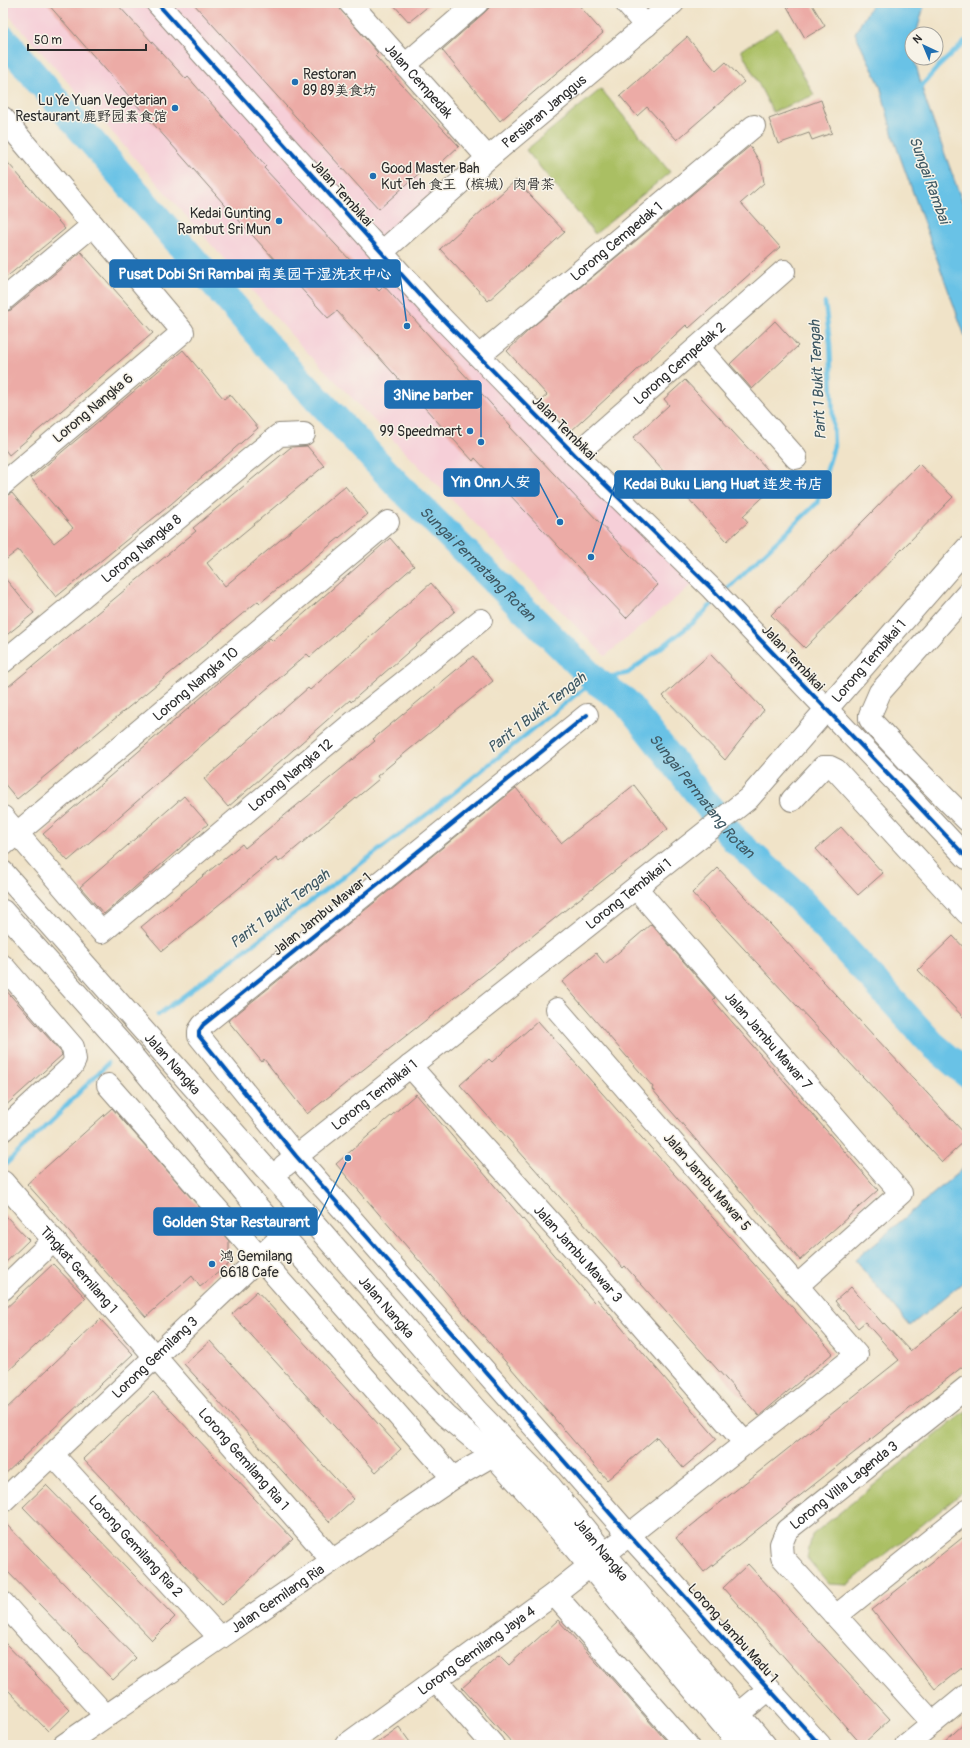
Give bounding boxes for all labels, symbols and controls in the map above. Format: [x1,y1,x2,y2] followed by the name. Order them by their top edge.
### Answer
[28,26,146,52] scale bar
[904,26,944,66] north arrow
[910,32,925,46] text: N
[34,33,62,48] text: 50 m
[381,40,457,122] street label: Jalan Cempedak
[303,66,377,99] place label: Restoran 89 89美食坊
[498,70,590,151] street label: Persiaran Janggus
[290,77,300,87] marker: Restoran 89 89美食坊
[15,92,167,125] place label: Lu Ye Yuan Vegetarian Restaurant 鹿野园素食馆
[170,103,180,113] marker: Lu Ye Yuan Vegetarian Restaurant 鹿野园素食馆
[904,134,954,228] water label: Sungai Rambai
[308,156,377,230] street label: Jalan Tembikai
[381,160,555,193] place label: Good Master Bah Kut Teh 食王（槟城）肉骨茶
[368,171,378,181] marker: Good Master Bah Kut Teh 食王（槟城）肉骨茶
[567,198,666,284] street label: Lorong Cempedak 1
[178,205,271,238] place label: Kedai Gunting Rambut Sri Mun
[274,216,284,226] marker: Kedai Gunting Rambut Sri Mun
[110,260,400,287] callout: Pusat Dobi Sri Rambai 南美园干湿洗衣中心
[118,265,392,284] text: Pusat Dobi Sri Rambai 南美园干湿洗衣中心
[630,318,729,408] street label: Lorong Cempedak 2
[805,319,831,440] water label: Parit 1 Bukit Tengah
[49,369,137,447] street label: Lorong Nangka 6
[385,381,481,408] callout: 3Nine barber
[393,386,474,405] text: 3Nine barber
[528,392,600,464] street label: Jalan Tembikai
[380,423,462,440] place label: 99 Speedmart
[465,426,475,436] marker: 99 Speedmart
[444,469,539,496] callout: Yin Onn人安
[615,471,831,498] callout: Kedai Buku Liang Huat 连发书店
[450,473,531,492] text: Yin Onn人安
[623,475,823,494] text: Kedai Buku Liang Huat 连发书店
[416,502,541,627] water label: Sungai Permatang Rotan
[98,510,185,586] street label: Lorong Nangka 8
[828,616,909,706] street label: Lorong Tembikai 1
[758,622,828,695] street label: Jalan Tembikai
[149,643,242,724] street label: Lorong Nangka 10
[484,668,591,757] water label: Parit 1 Bukit Tengah
[645,730,760,863] water label: Sungai Permatang Rotan
[245,735,336,815] street label: Lorong Nangka 12
[582,854,674,933] street label: Lorong Tembikai 1
[226,865,334,953] water label: Parit 1 Bukit Tengah
[269,869,375,959] street label: Jalan Jambu Mawar 1
[721,988,816,1093] street label: Jalan Jambu Mawar 7
[141,1029,205,1098] street label: Jalan Nangka
[328,1056,420,1134] street label: Lorong Tembikai 1
[660,1129,754,1235] street label: Jalan Jambu Mawar 5
[530,1201,626,1306] street label: Jalan Jambu Mawar 3
[154,1208,317,1235] callout: Golden Star Restaurant
[162,1213,311,1232] text: Golden Star Restaurant
[37,1223,122,1316] street label: Tingkat Gemilang 1
[220,1248,292,1281] place label: 鸿 Gemilang 6618 Cafe
[207,1259,217,1269] marker: 鸿 Gemilang 6618 Cafe
[355,1272,418,1341] street label: Jalan Nangka
[108,1312,201,1402] street label: Lorong Gemilang 3
[195,1404,293,1513] street label: Lorong Gemilang Ria 1
[786,1437,901,1533] street label: Lorong Villa Lagenda 3
[85,1491,187,1600] street label: Lorong Gemilang Ria 2
[571,1514,632,1584] street label: Jalan Nangka
[228,1561,327,1636] street label: Jalan Gemilang Ria
[684,1580,782,1686] street label: Lorong Jambu Madu 1
[414,1602,538,1699] street label: Lorong Gemilang Jaya 4

